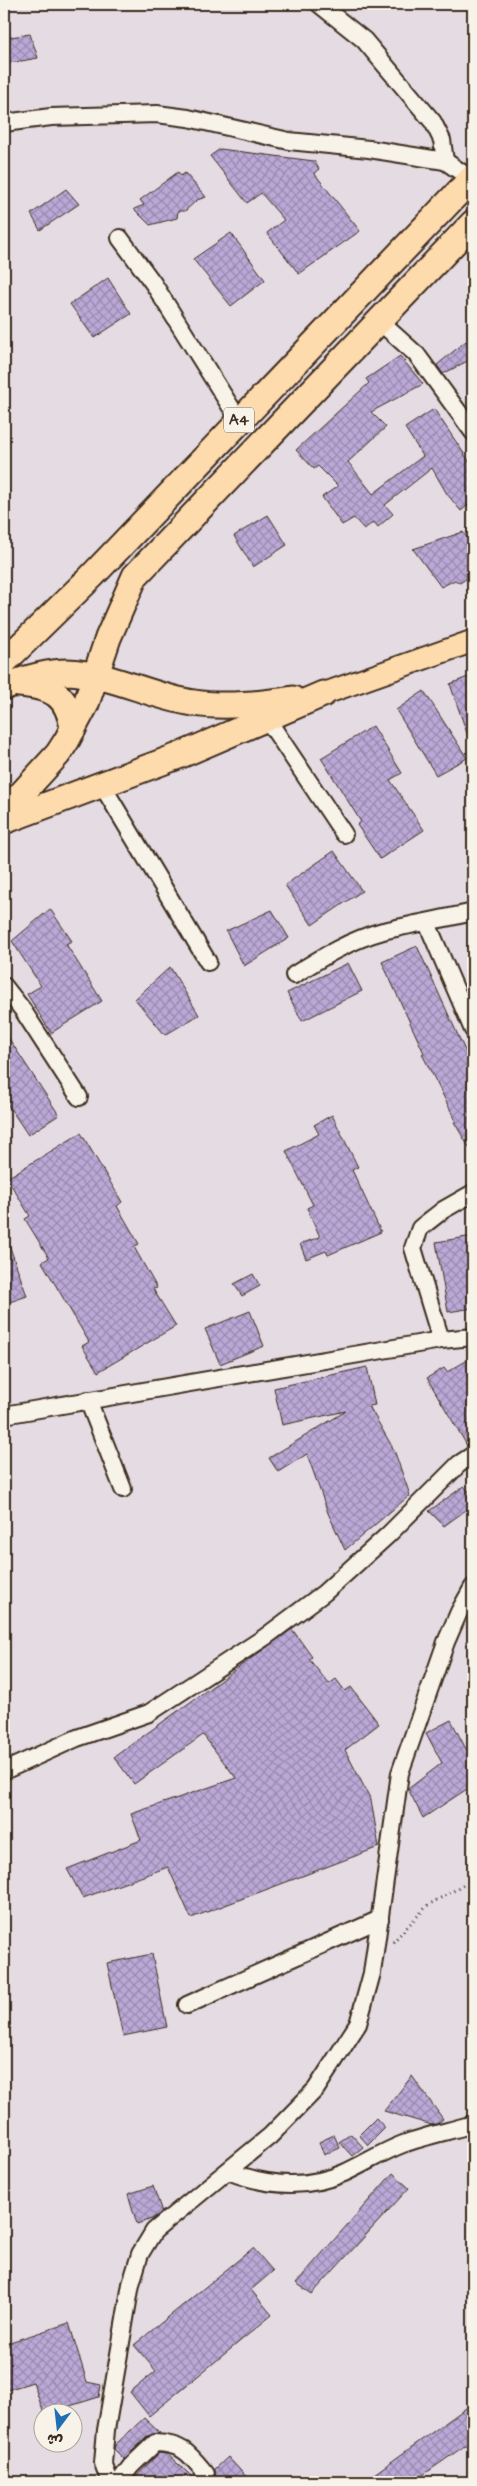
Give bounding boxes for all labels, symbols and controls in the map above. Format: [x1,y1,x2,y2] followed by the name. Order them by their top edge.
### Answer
[224,408,254,432] road number: A4
[32,2404,82,2454] north arrow
[45,2428,65,2451] text: ش

